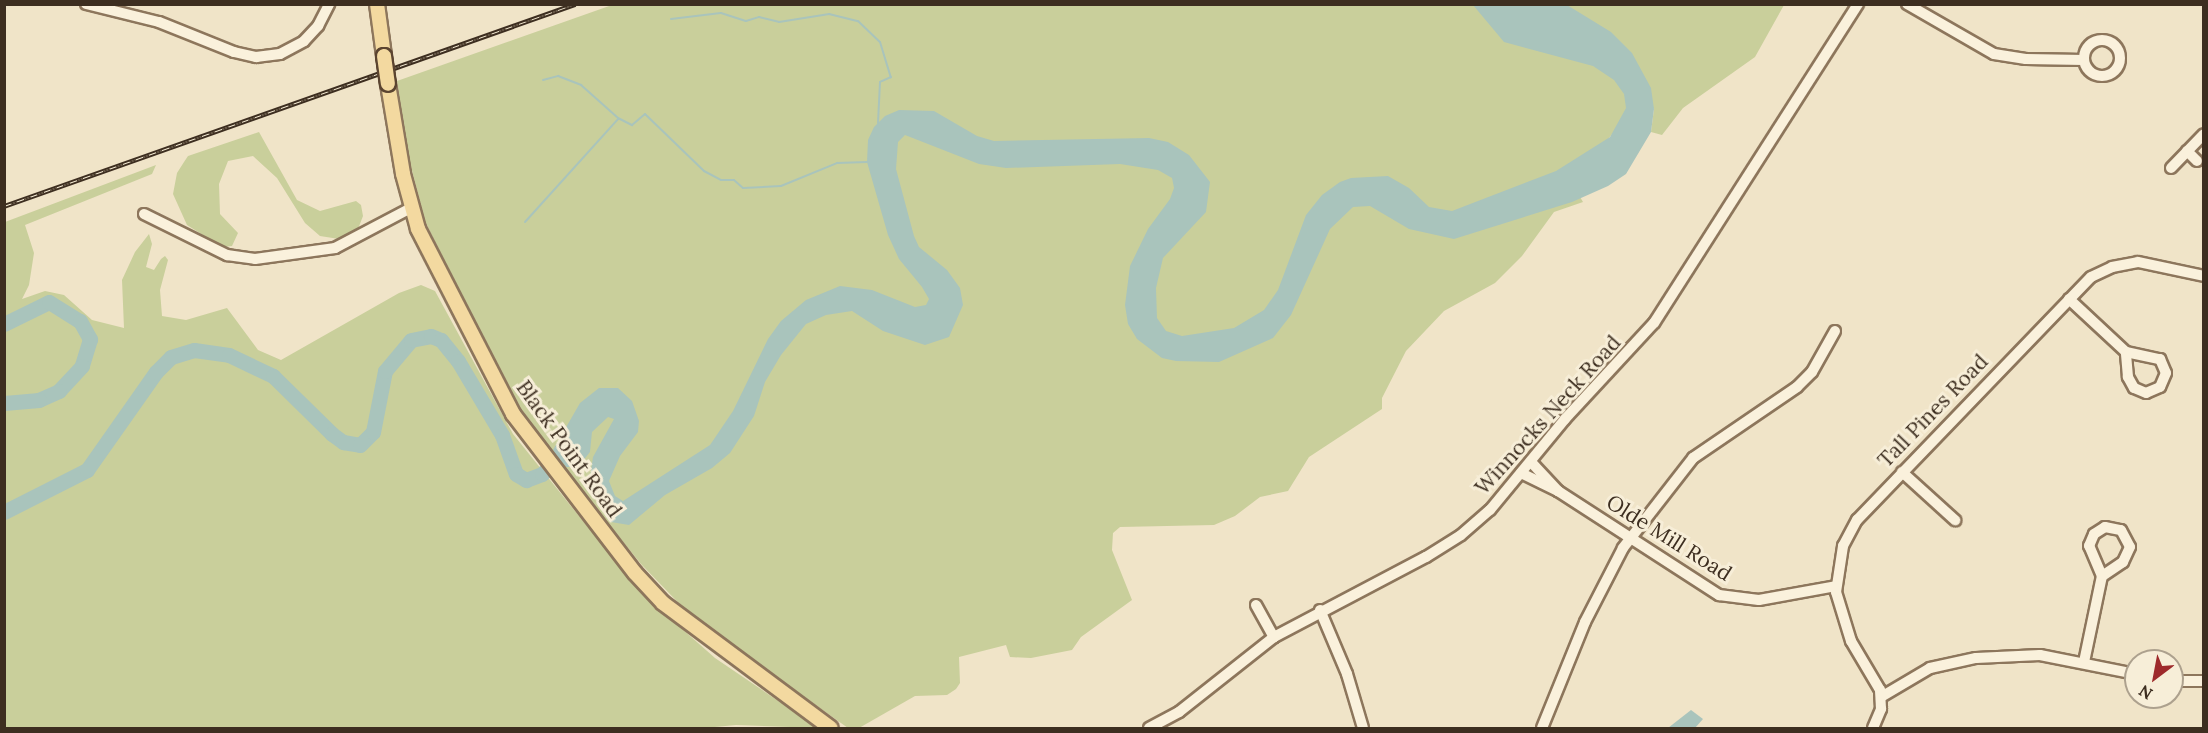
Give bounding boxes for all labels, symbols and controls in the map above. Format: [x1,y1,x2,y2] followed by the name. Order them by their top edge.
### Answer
[1470,330,1626,500] street label: Winnocks Neck Road
[1873,349,1993,473] street label: Tall Pines Road
[511,376,627,522] street label: Black Point Road
[1602,490,1736,586] street label: Olde Mill Road
[2124,649,2184,709] north arrow
[2135,681,2156,704] text: N

